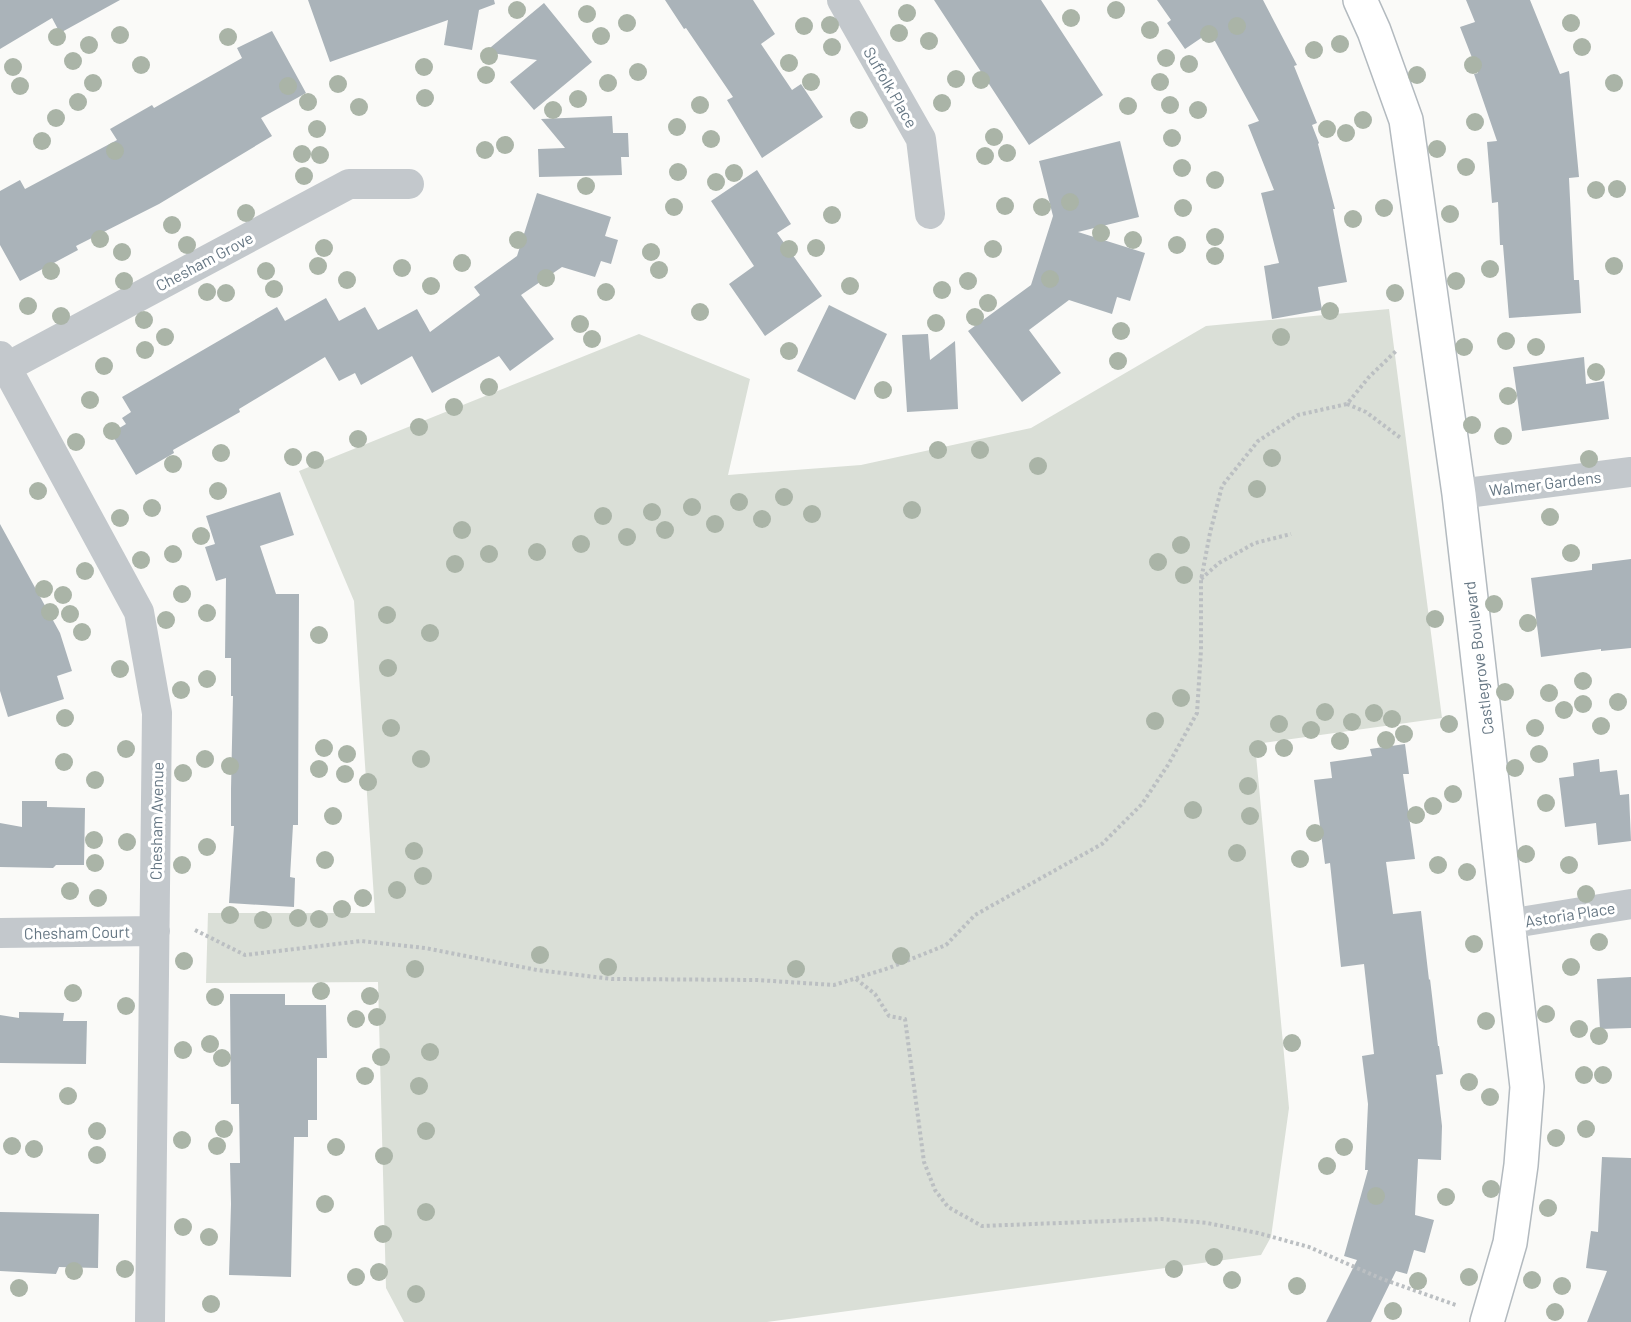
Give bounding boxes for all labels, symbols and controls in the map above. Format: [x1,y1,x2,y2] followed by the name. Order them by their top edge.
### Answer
[860,43,922,131] street label: Suffolk Place
[152,227,256,295] street label: Chesham Grove
[1488,467,1602,499] street label: Walmer Gardens
[1459,580,1497,736] street label: Castlegrove Boulevard
[145,762,167,880] street label: Chesham Avenue
[1524,897,1616,931] street label: Astoria Place
[24,922,130,942] street label: Chesham Court

